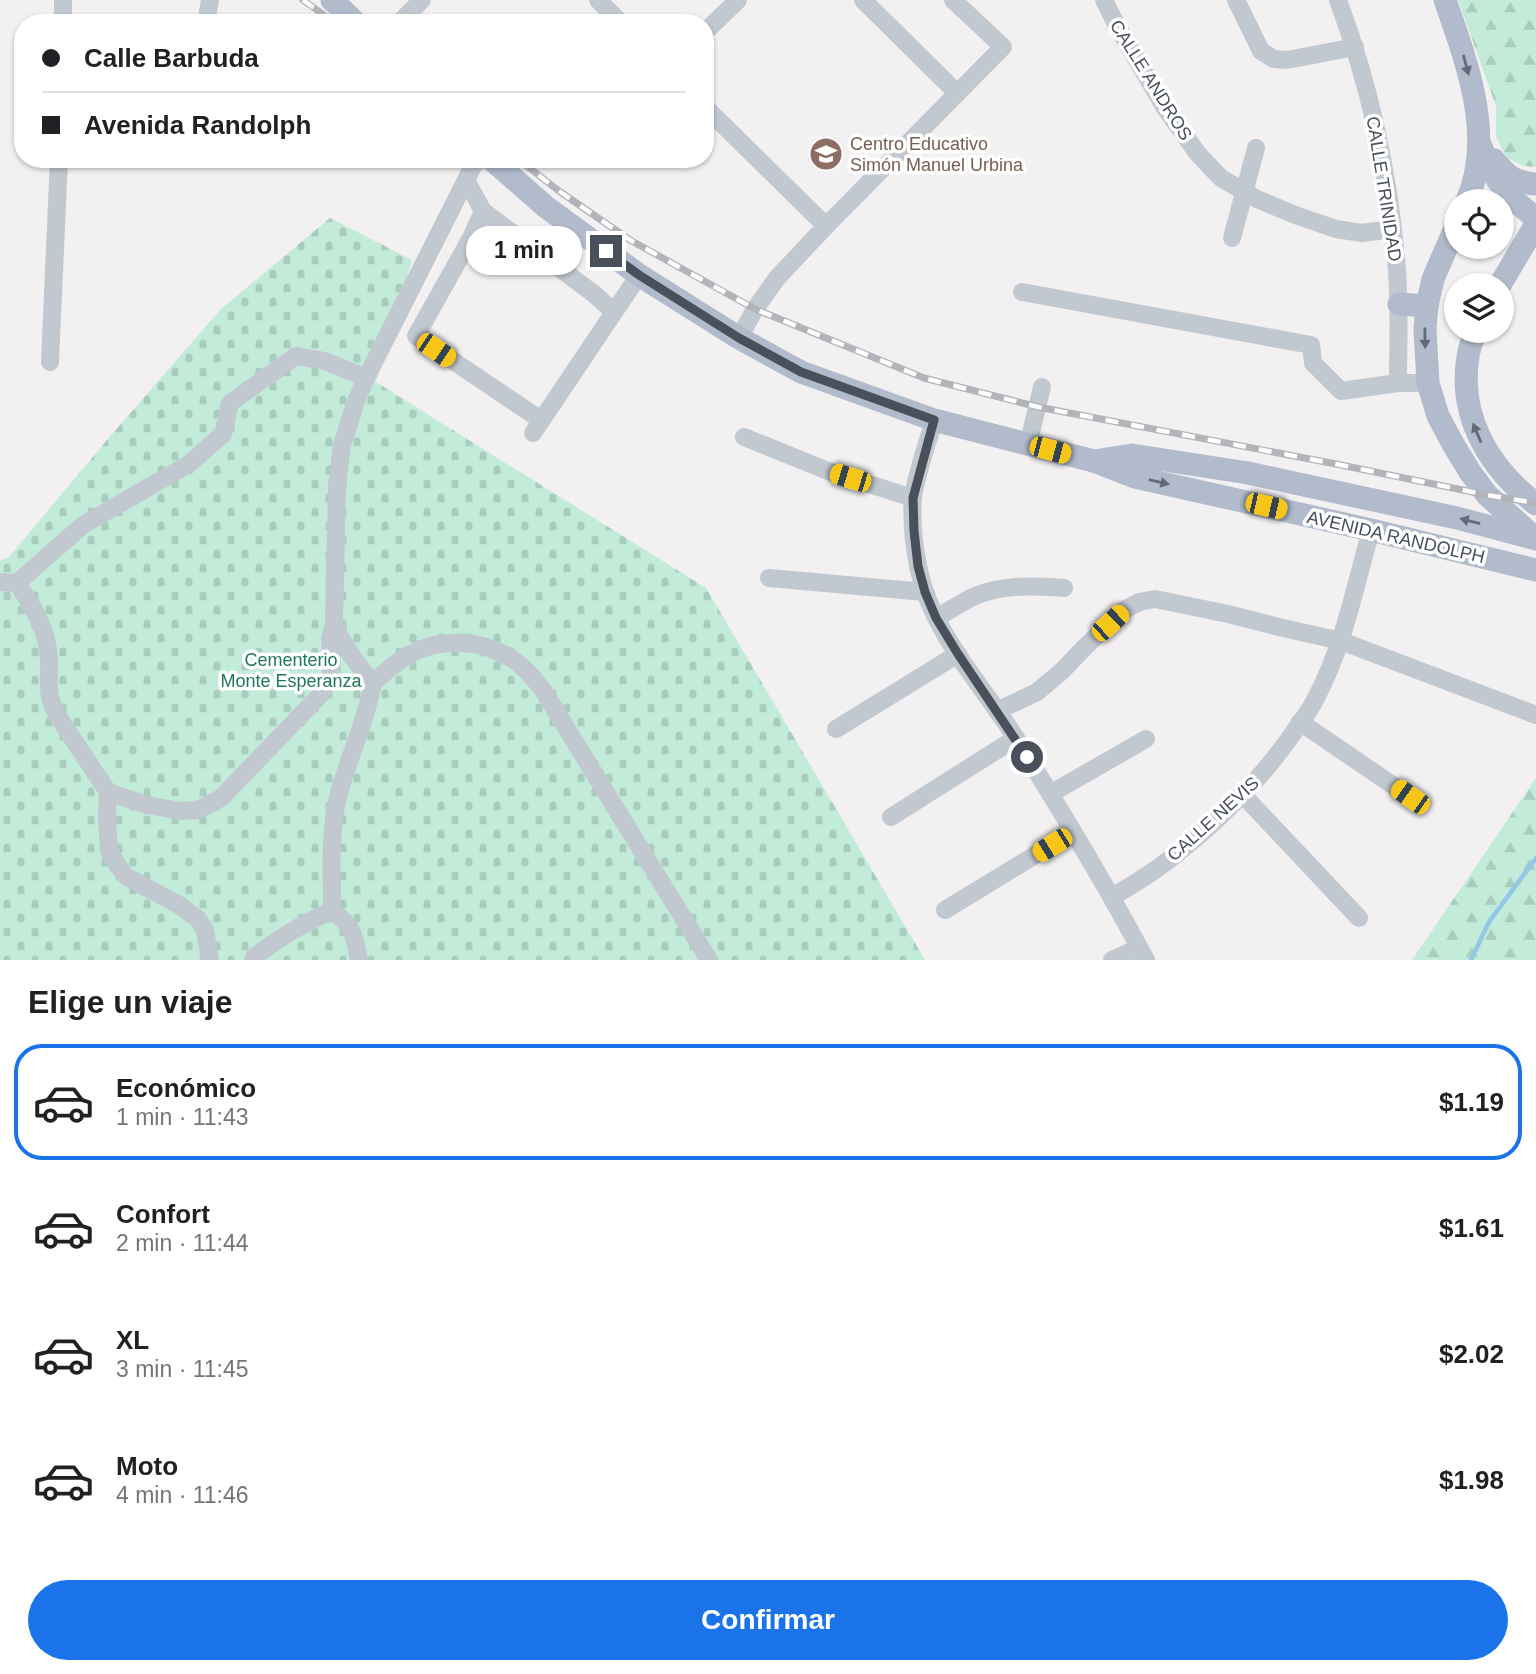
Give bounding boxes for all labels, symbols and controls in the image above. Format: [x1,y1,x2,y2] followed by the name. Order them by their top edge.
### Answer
[1106,16,1196,144] street label: CALLE ANDROS
[84,43,259,73] text: Calle Barbuda
[1461,55,1471,76] one-way arrow
[84,110,311,140] text: Avenida Randolph
[1363,115,1405,263] street label: CALLE TRINIDAD
[850,134,1024,175] place label: Centro Educativo Simón Manuel Urbina
[807,135,845,173] school or university icon: Centro Educativo Simón Manuel Urbina
[1444,189,1514,343] map controls
[1444,189,1514,259] button: locate
[466,226,582,276] callout: 1 min
[590,235,622,267] route end
[494,237,554,263] text: 1 min
[1444,273,1514,343] button: layers
[1420,327,1431,349] one-way arrow
[413,330,460,370] car
[1472,423,1483,444] one-way arrow
[1027,434,1074,466] car
[827,462,874,494] car
[1148,477,1170,488] one-way arrow
[1244,491,1289,521] car
[1305,507,1487,567] street label: AVENIDA RANDOLPH
[1459,515,1481,526] one-way arrow
[1088,601,1133,645] car
[220,650,363,691] park label: Cementerio Monte Esperanza
[1011,741,1043,773] route start
[1163,773,1263,865] street label: CALLE NEVIS
[1387,776,1434,818] car
[1029,825,1076,865] car
[28,984,233,1020] text: Elige un viaje
[32,1071,95,1134] icon: car
[116,1073,256,1103] text: Económico
[1439,1087,1504,1117] text: $1.19
[116,1104,249,1130] text: 1 min · 11:43
[32,1197,95,1260] icon: car
[116,1199,210,1229] text: Confort
[1439,1213,1504,1243] text: $1.61
[116,1230,249,1256] text: 2 min · 11:44
[32,1323,95,1386] icon: car
[116,1325,149,1355] text: XL
[1439,1339,1504,1369] text: $2.02
[116,1356,249,1382] text: 3 min · 11:45
[32,1449,95,1512] icon: car
[116,1451,178,1481] text: Moto
[1439,1465,1504,1495] text: $1.98
[116,1482,249,1508] text: 4 min · 11:46
[28,1580,1508,1660] button: Confirmar

